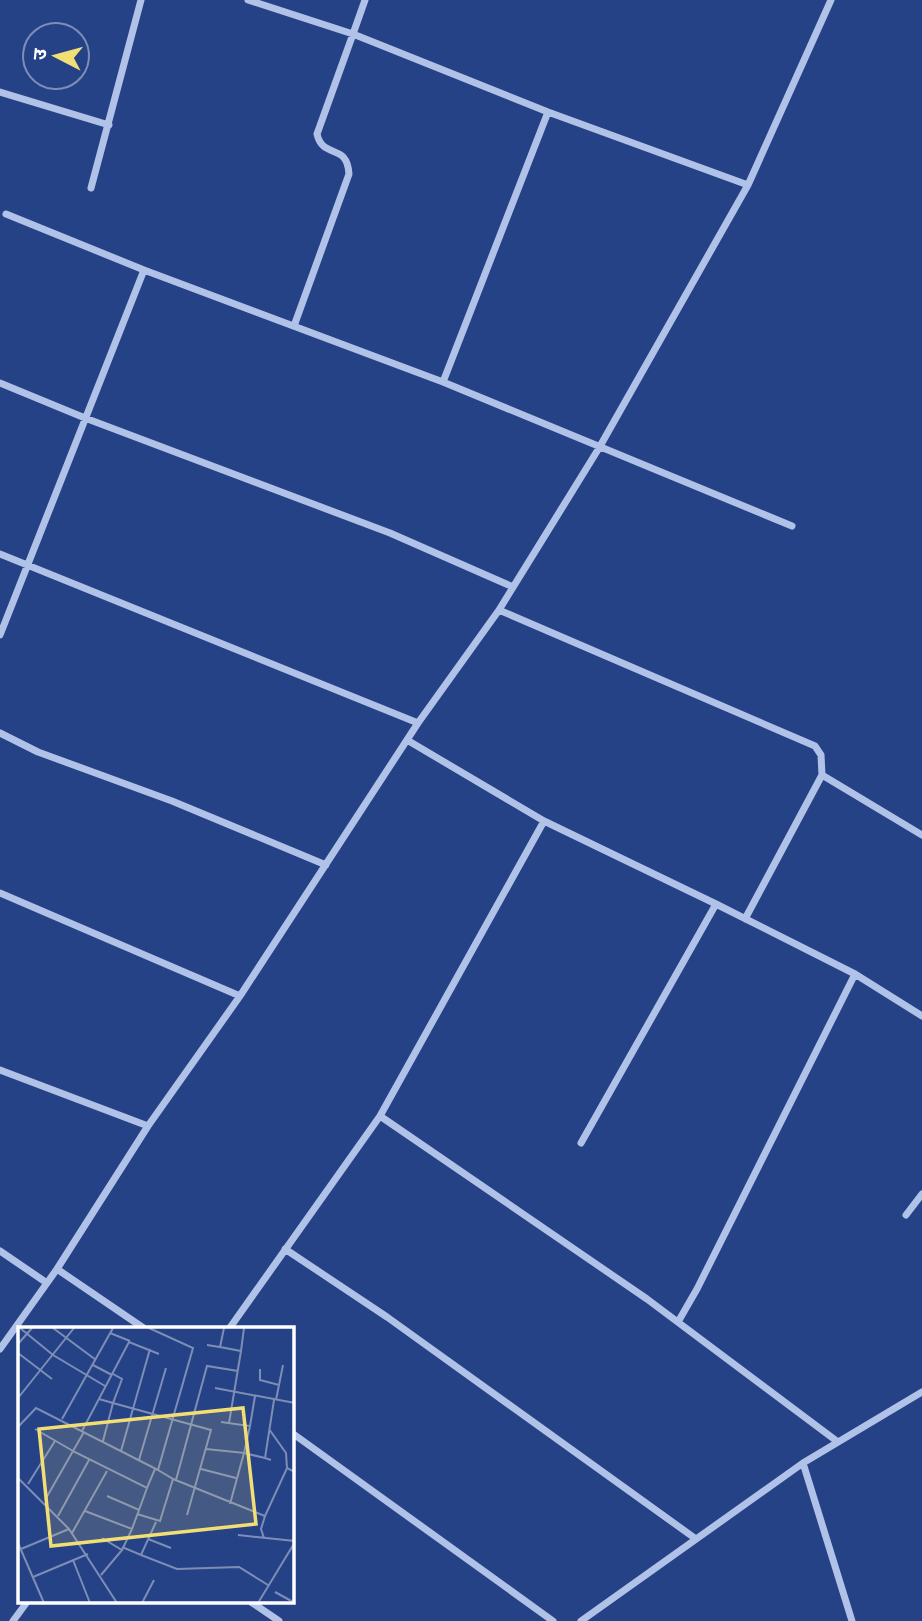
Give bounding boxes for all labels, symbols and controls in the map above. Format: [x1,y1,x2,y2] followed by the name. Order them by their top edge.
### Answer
[21,21,91,91] north arrow
[29,47,54,61] text: उ
[18,1327,294,1604] inset map

